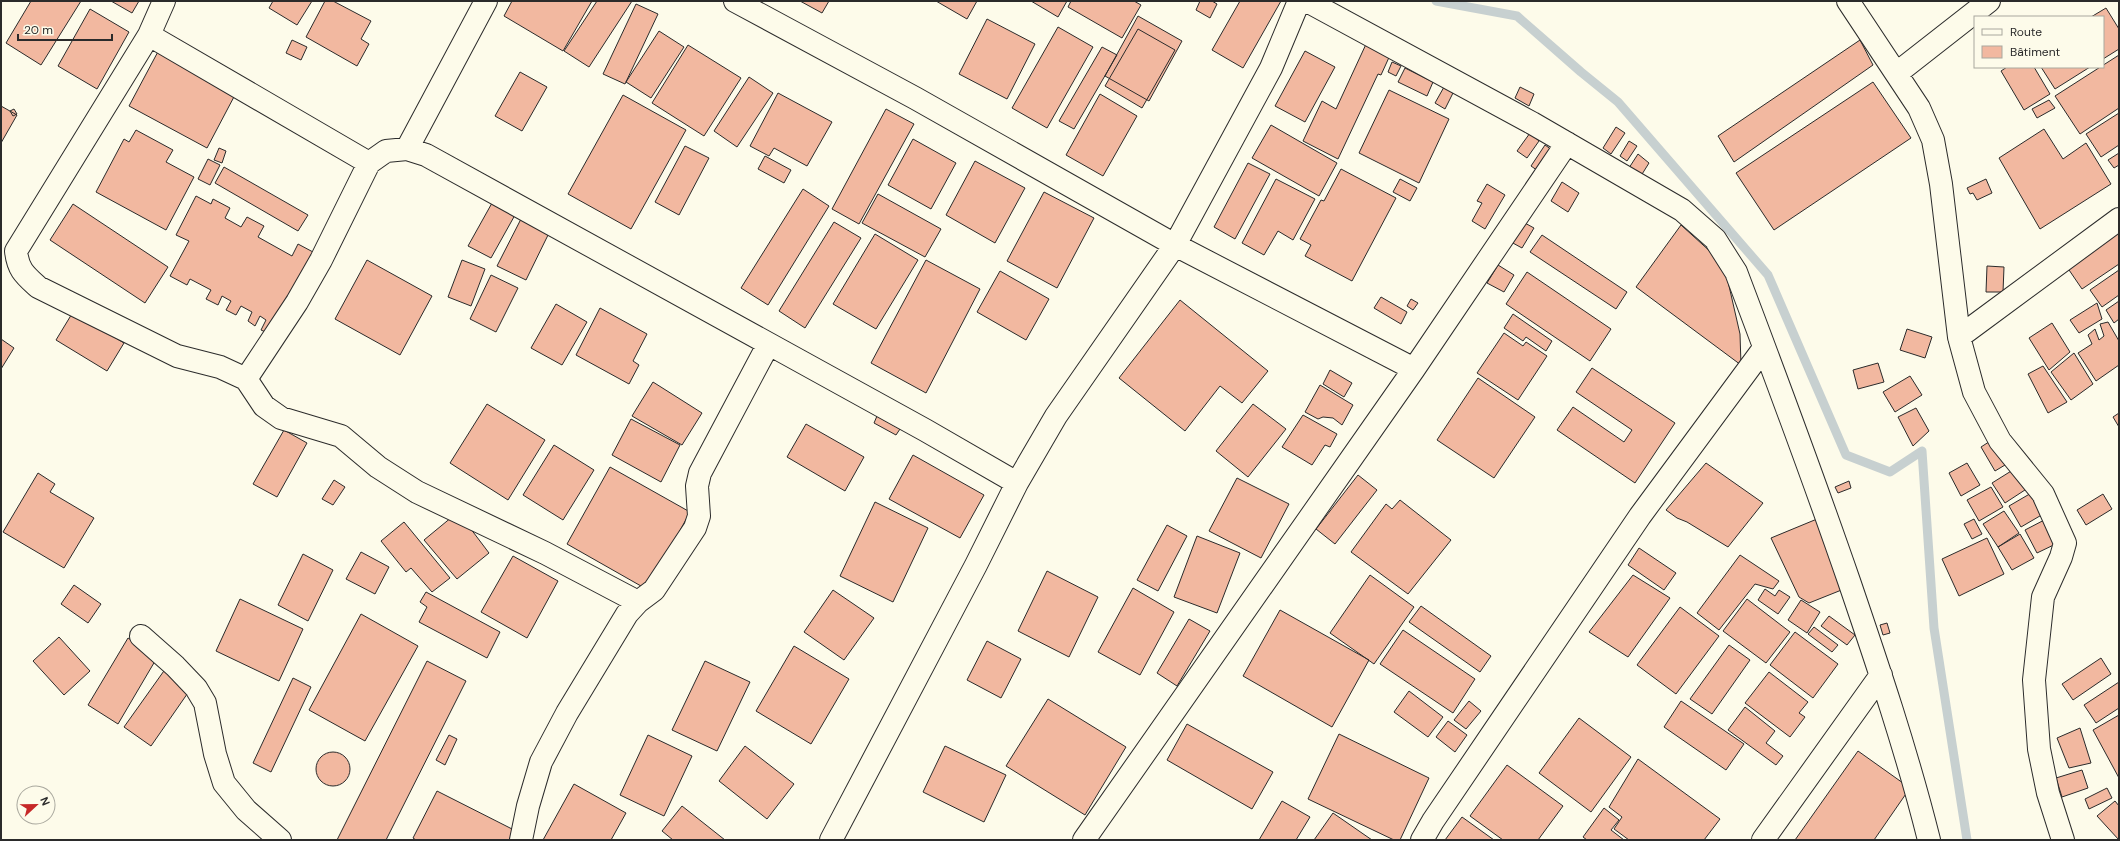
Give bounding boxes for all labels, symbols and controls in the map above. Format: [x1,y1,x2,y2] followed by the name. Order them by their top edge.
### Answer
[18,16,112,42] scale bar
[1974,16,2104,68] legend
[24,22,53,38] text: 20 m
[2010,24,2042,40] text: Route
[2010,44,2061,60] text: Bâtiment
[16,785,56,825] north arrow
[37,795,53,808] text: N

